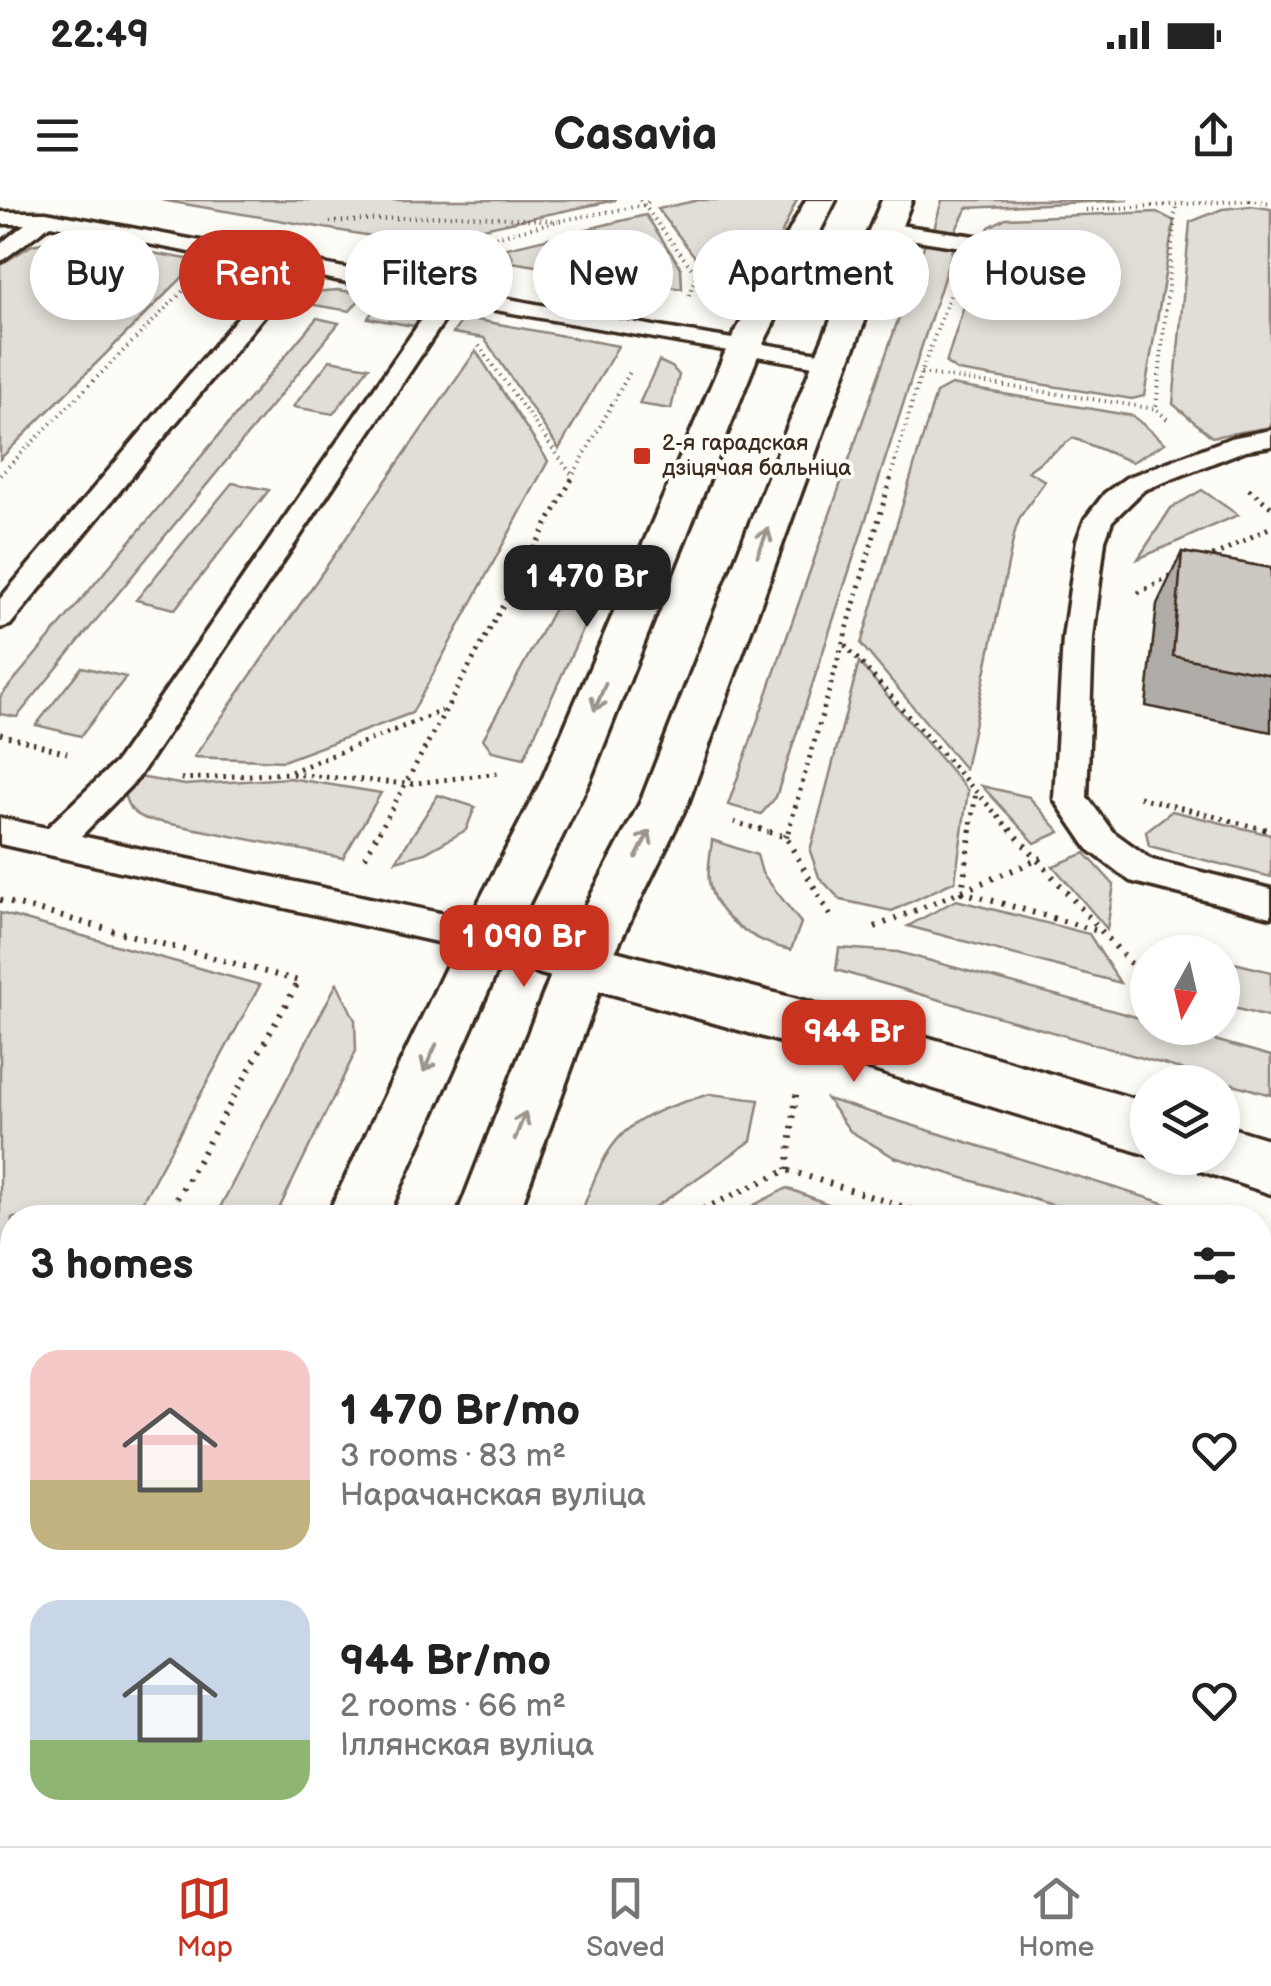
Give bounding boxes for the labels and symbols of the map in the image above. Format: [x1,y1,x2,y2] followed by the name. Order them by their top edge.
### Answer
[662,430,851,482] place label: 2-я гарадская дзіцячая бальніца
[631,445,653,467] marker: 2-я гарадская дзіцячая бальніца
[755,527,773,558] one-way arrow
[484,545,690,630] pin: 1 470 Br
[590,681,608,712] one-way arrow
[634,829,653,859] one-way arrow
[421,905,627,990] pin: 1 090 Br
[1130,935,1240,1045] north arrow
[773,1000,935,1085] pin: 944 Br
[420,1042,438,1073] one-way arrow
[512,1112,530,1143] one-way arrow

